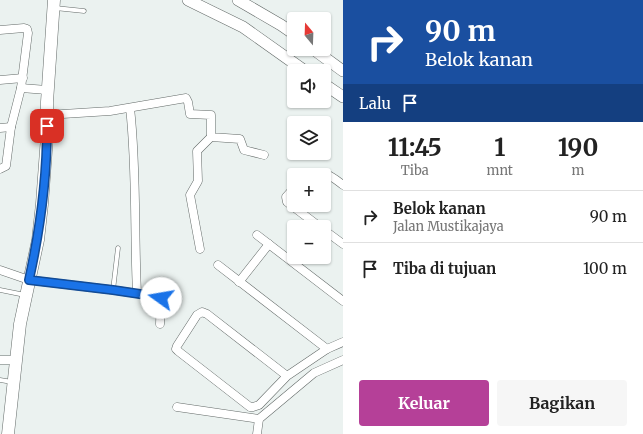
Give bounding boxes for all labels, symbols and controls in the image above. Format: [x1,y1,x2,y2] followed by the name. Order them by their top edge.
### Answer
[287,12,331,56] north arrow
[287,12,331,264] map controls
[425,13,496,49] text: 90 m
[359,16,411,68] icon: right
[425,48,533,71] text: Belok kanan
[287,64,331,108] button: sound
[399,92,421,114] icon: arrive
[359,94,391,113] text: Lalu
[30,109,64,143] pin
[36,115,58,137] icon: arrive
[287,116,331,160] button: layers
[388,132,442,163] text: 11:45
[494,132,505,163] text: 1
[558,132,598,163] text: 190
[401,162,429,179] text: Tiba
[487,162,513,179] text: mnt
[572,162,584,179] text: m
[287,168,331,212] button: +
[393,199,486,218] text: Belok kanan
[359,206,381,228] icon: right
[590,207,627,226] text: 90 m
[393,218,504,235] text: Jalan Mustikajaya
[287,220,331,264] button: −
[359,258,381,280] icon: arrive
[393,259,496,278] text: Tiba di tujuan
[583,259,627,278] text: 100 m
[140,277,182,319] position arrow
[359,380,489,426] button: Keluar
[497,380,627,426] button: Bagikan

